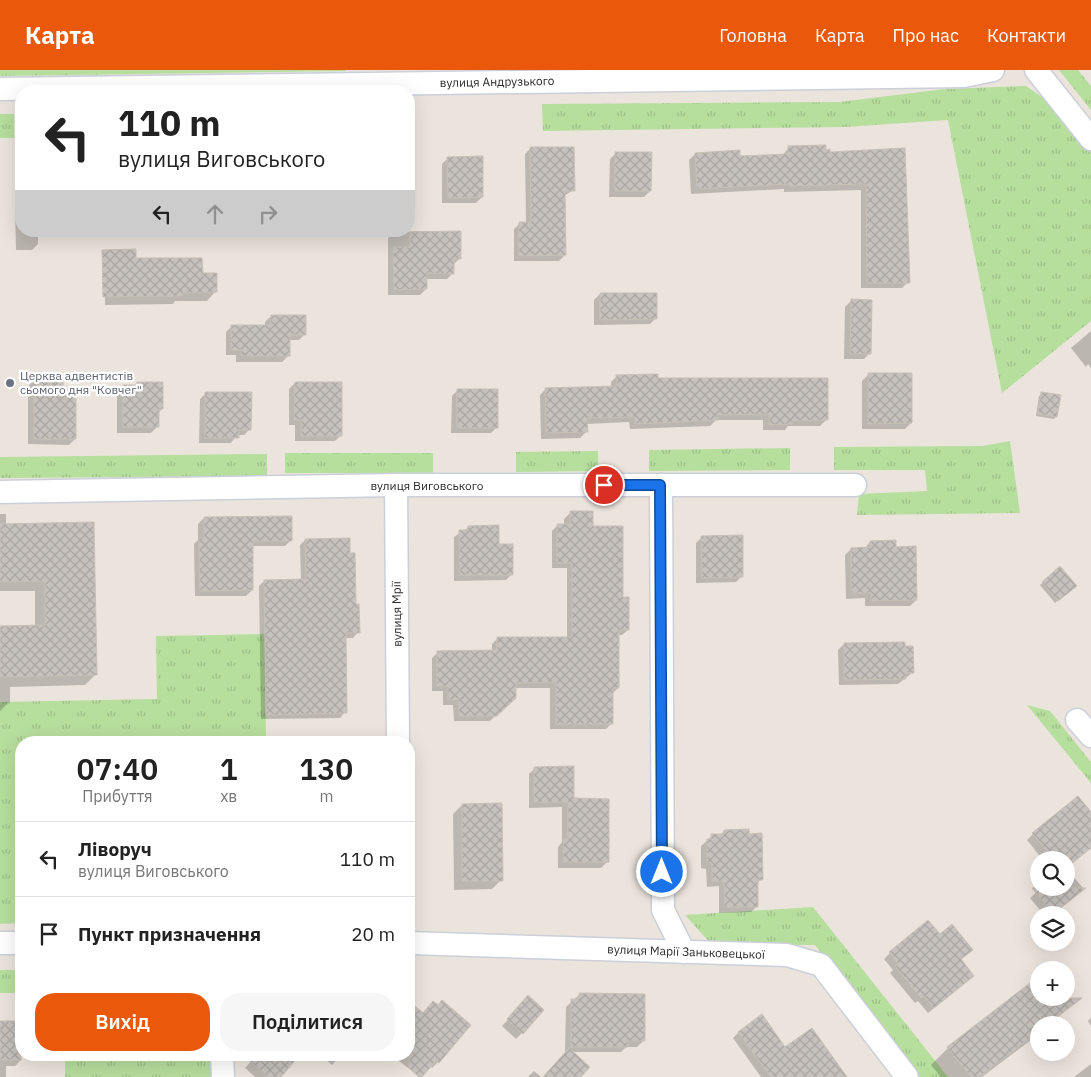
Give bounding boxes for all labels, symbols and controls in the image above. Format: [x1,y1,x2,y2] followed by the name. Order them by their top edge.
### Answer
[25,19,95,51] text: Карта
[719,24,787,47] text: Головна
[815,24,865,47] text: Карта
[893,24,959,47] text: Про нас
[987,24,1066,47] text: Контакти
[440,73,555,90] street label: вулиця Андрузького
[118,100,221,146] text: 110 m
[35,105,100,170] icon: left
[118,144,325,173] text: вулиця Виговського
[148,200,176,228] icon: left
[201,200,229,228] icon: ahead
[254,200,282,228] icon: right
[20,368,142,397] place label: Церква адвентистів сьомого дня "Ковчег"
[4,377,16,389] marker: Церква адвентистів сьомого дня "Ковчег"
[583,464,625,506] pin
[590,471,618,499] icon: arrive
[370,478,484,493] street label: вулиця Виговського
[388,580,405,647] street label: вулиця Мрії
[77,749,158,788] text: 07:40
[220,749,238,788] text: 1
[299,749,353,788] text: 130
[82,786,153,806] text: Прибуття
[220,786,237,806] text: хв
[319,786,333,806] text: m
[78,837,152,861] text: Ліворуч
[35,845,63,873] icon: left
[635,845,687,897] position arrow
[340,847,395,871] text: 110 m
[1030,851,1075,1061] map controls
[1030,851,1075,896] button: search
[78,861,229,881] text: вулиця Виговського
[1030,906,1075,951] button: layers
[35,920,63,948] icon: arrive
[78,922,261,946] text: Пункт призначення
[351,922,395,946] text: 20 m
[607,941,766,962] street label: вулиця Марії Заньковецької
[1030,961,1075,1006] button: +
[35,993,210,1051] button: Вихід
[220,993,395,1051] button: Поділитися
[1030,1016,1075,1061] button: −

